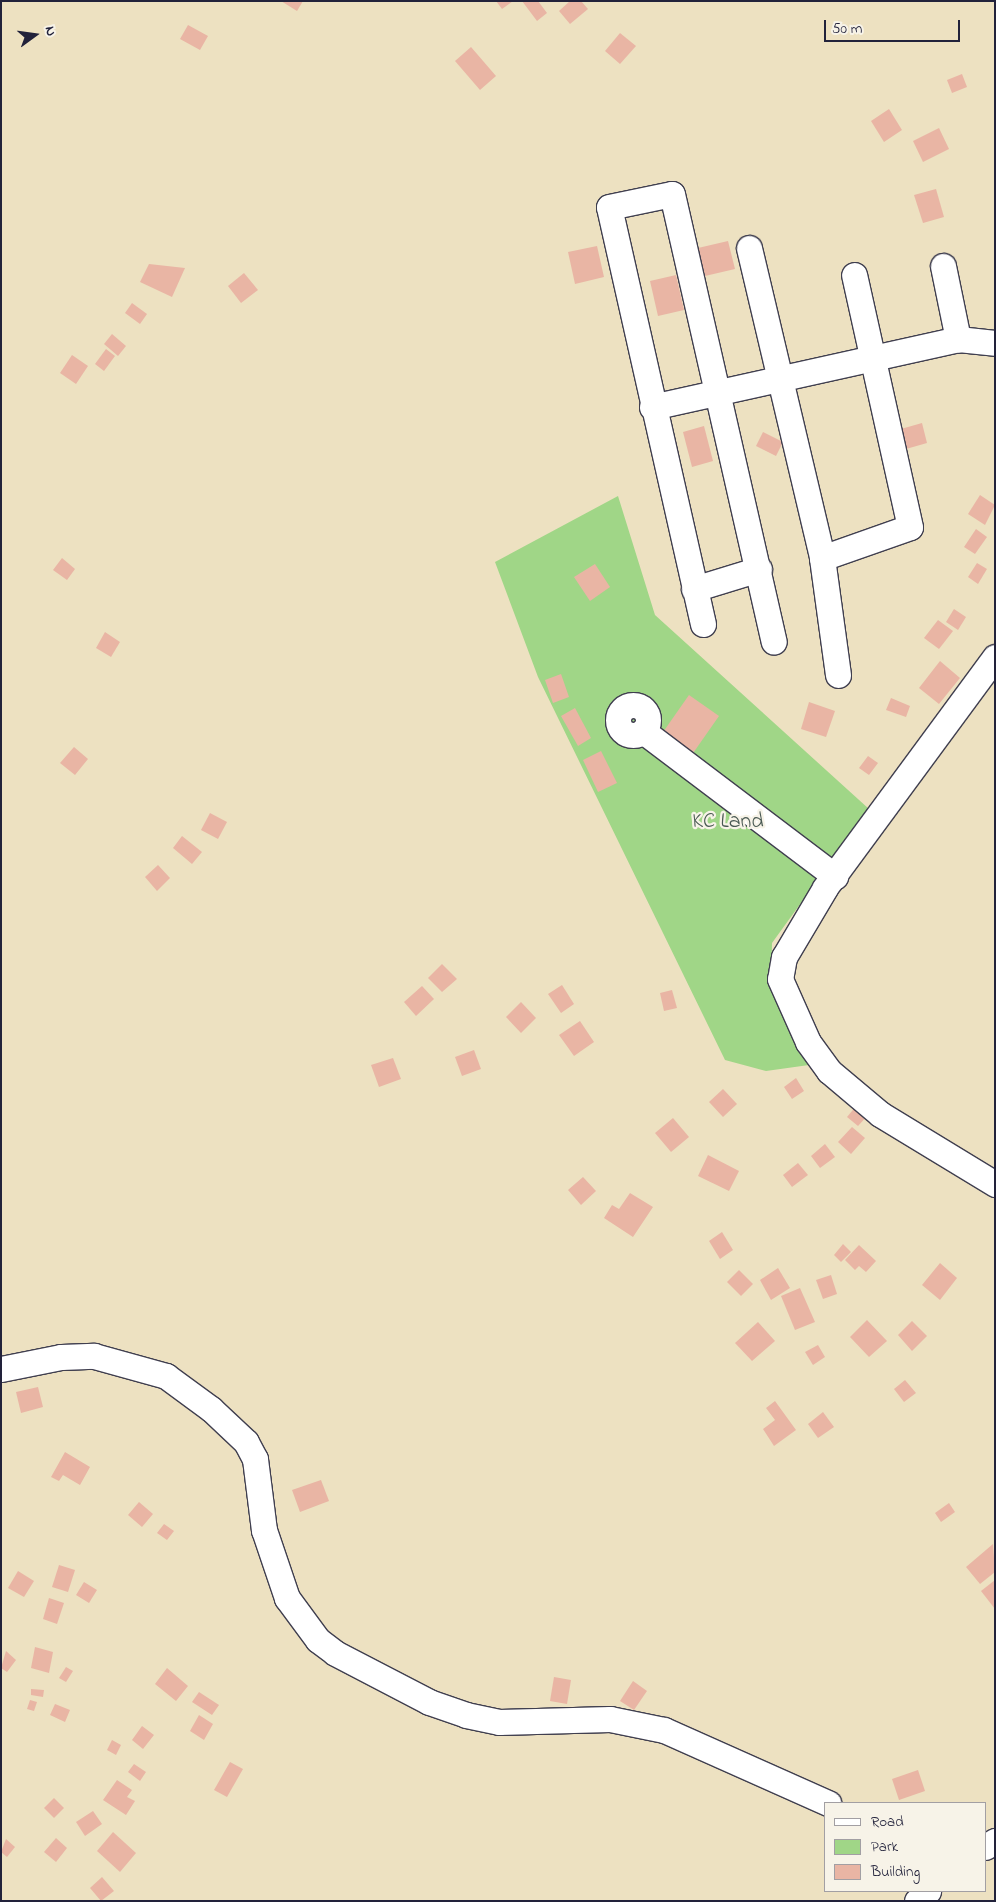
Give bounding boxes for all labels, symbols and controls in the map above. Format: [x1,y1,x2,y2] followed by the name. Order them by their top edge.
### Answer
[10,10,60,60] north arrow
[826,10,962,42] scale bar
[832,18,862,40] text: 50 m
[39,24,61,38] text: N
[692,810,764,836] park label: KC Land
[824,1802,986,1892] legend
[871,1811,904,1833] text: Road
[871,1836,898,1858] text: Park
[871,1861,920,1883] text: Building

